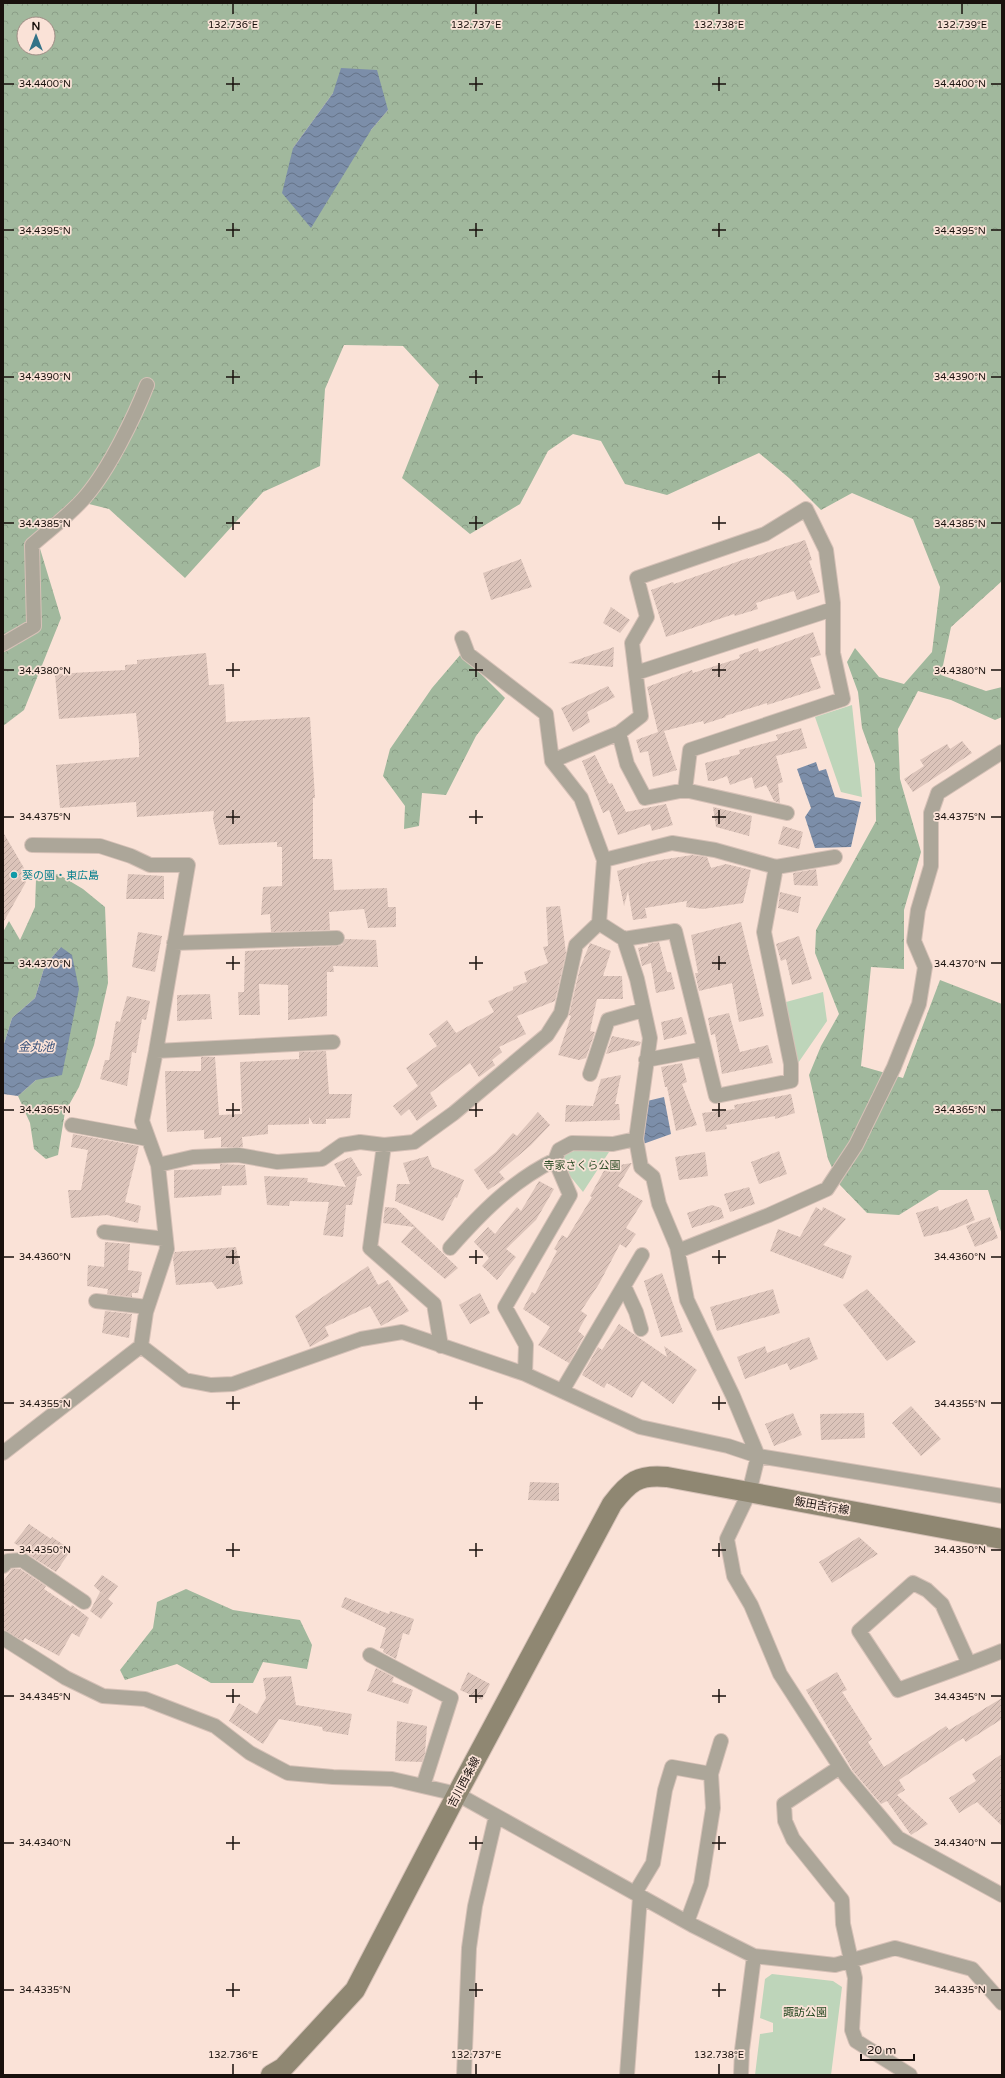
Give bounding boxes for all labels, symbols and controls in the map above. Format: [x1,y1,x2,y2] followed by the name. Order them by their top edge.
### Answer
[16,16,56,56] north arrow
[208,19,258,31] text: 132.736°E
[451,19,501,31] text: 132.737°E
[694,19,744,31] text: 132.738°E
[937,19,987,31] text: 132.739°E
[32,20,40,33] text: N
[19,78,71,90] text: 34.4400°N
[934,78,986,90] text: 34.4400°N
[19,225,71,237] text: 34.4395°N
[934,225,986,237] text: 34.4395°N
[19,371,71,383] text: 34.4390°N
[934,371,986,383] text: 34.4390°N
[19,518,71,530] text: 34.4385°N
[934,518,986,530] text: 34.4385°N
[19,665,71,677] text: 34.4380°N
[934,665,986,677] text: 34.4380°N
[19,811,71,823] text: 34.4375°N
[934,811,986,823] text: 34.4375°N
[22,869,99,882] place label: 葵の園・東広島
[9,870,19,880] marker: 葵の園・東広島
[19,958,71,970] text: 34.4370°N
[934,958,986,970] text: 34.4370°N
[18,1040,55,1054] water label: 金丸池
[19,1104,71,1116] text: 34.4365°N
[934,1104,986,1116] text: 34.4365°N
[544,1159,621,1172] park label: 寺家さくら公園
[19,1251,71,1263] text: 34.4360°N
[934,1251,986,1263] text: 34.4360°N
[19,1398,71,1410] text: 34.4355°N
[934,1398,986,1410] text: 34.4355°N
[794,1495,850,1517] street label: 飯田吉行線
[19,1544,71,1556] text: 34.4350°N
[934,1544,986,1556] text: 34.4350°N
[19,1691,71,1703] text: 34.4345°N
[934,1691,986,1703] text: 34.4345°N
[445,1755,483,1809] street label: 吉川西条線
[19,1837,71,1849] text: 34.4340°N
[934,1837,986,1849] text: 34.4340°N
[19,1984,71,1996] text: 34.4335°N
[934,1984,986,1996] text: 34.4335°N
[783,2006,827,2019] park label: 諏訪公園
[861,2036,914,2062] scale bar
[867,2043,896,2057] text: 20 m
[208,2049,258,2061] text: 132.736°E
[451,2049,501,2061] text: 132.737°E
[694,2049,744,2061] text: 132.738°E

